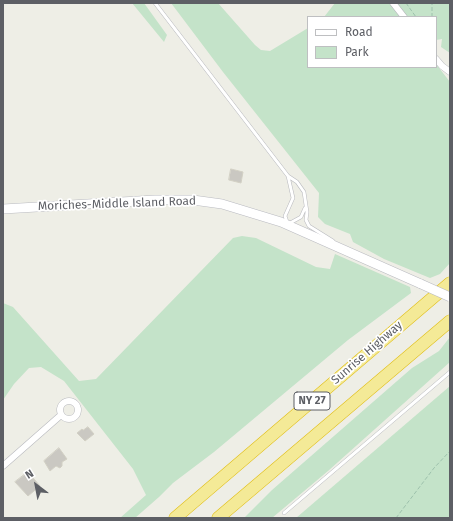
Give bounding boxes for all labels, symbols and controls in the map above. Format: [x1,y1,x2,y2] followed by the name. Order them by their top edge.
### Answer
[307,16,437,68] legend
[345,25,373,39] text: Road
[345,45,369,59] text: Park
[38,194,196,214] street label: Moriches-Middle Island Road
[329,318,405,388] street label: Sunrise Highway
[294,392,330,410] road number: NY 27
[16,465,56,505] north arrow
[23,467,36,482] text: N

